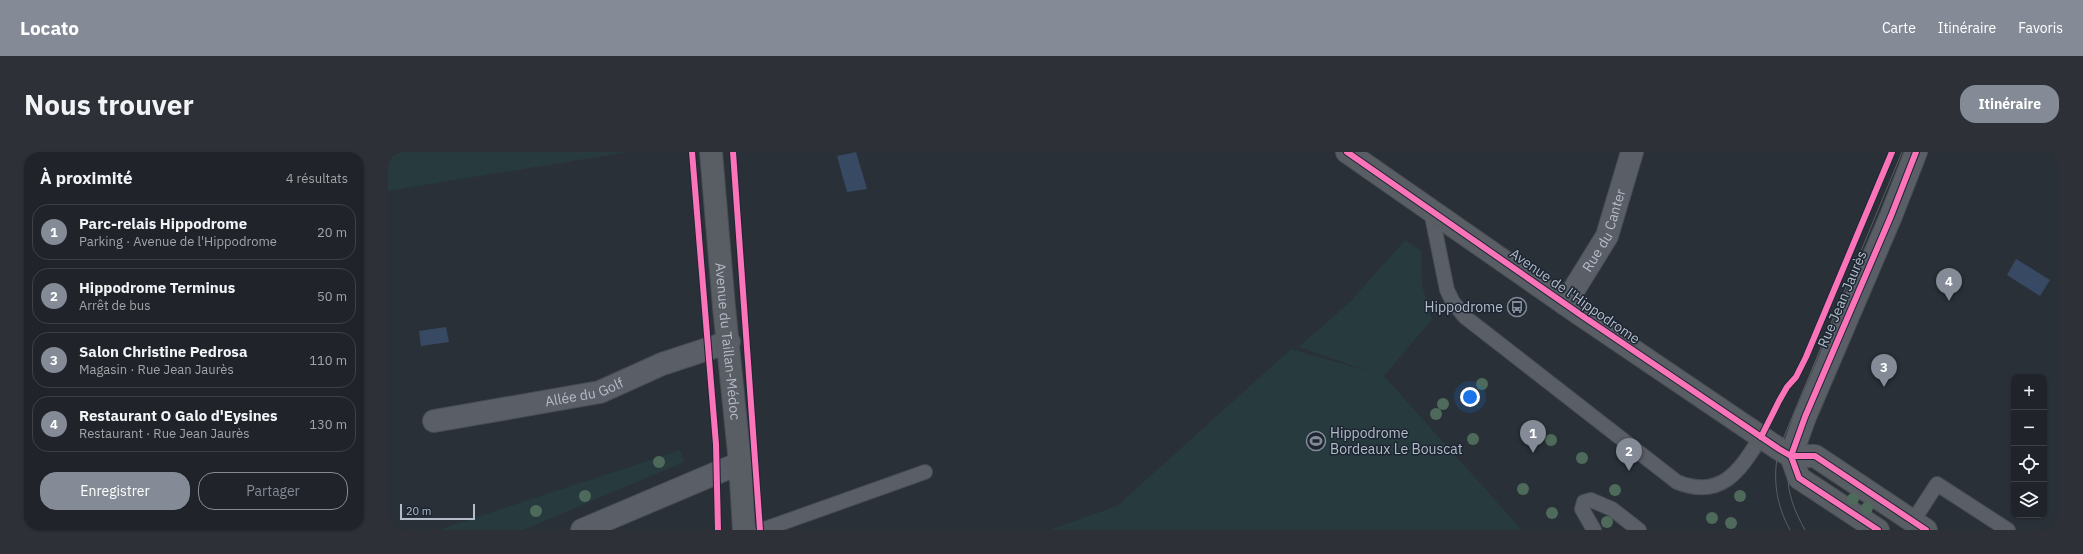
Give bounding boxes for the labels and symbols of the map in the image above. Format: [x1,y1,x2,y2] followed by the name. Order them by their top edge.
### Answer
[1578,187,1630,275] street label: Rue du Canter
[1506,244,1644,348] street label: Avenue de l'Hippodrome
[1813,248,1871,350] street label: Rue Jean Jaurès
[711,262,745,421] street label: Avenue du Taillan-Médoc
[1936,268,1962,301] pin: 4
[1506,296,1528,318] bus stop icon: Hippodrome
[1425,298,1503,316] place label: Hippodrome
[1871,354,1897,387] pin: 3
[543,373,627,410] street label: Allée du Golf
[1460,387,1480,407] your location
[1520,420,1546,453] pin: 1
[1330,424,1463,458] place label: Hippodrome Bordeaux Le Bouscat
[1305,430,1327,452] sports icon: Hippodrome Bordeaux Le Bouscat
[1616,438,1642,471] pin: 2
[400,502,475,521] scale bar

